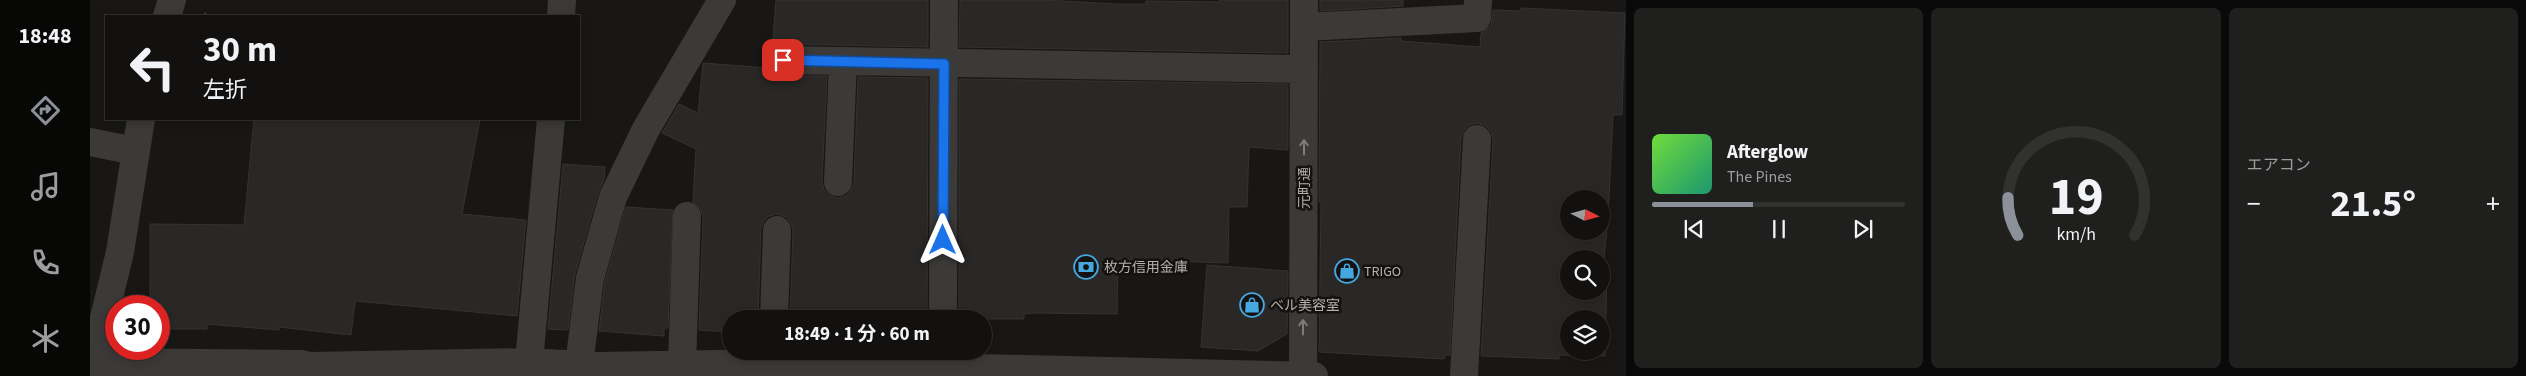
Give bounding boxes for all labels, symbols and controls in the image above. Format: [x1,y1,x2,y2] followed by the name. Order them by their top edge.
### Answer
[18,20,72,52] text: 18:48
[203,25,277,75] text: 30 m
[120,35,185,100] icon: left
[762,39,804,81] pin
[769,46,797,74] icon: arrive
[203,74,247,106] text: 左折
[28,93,63,128] icon: directions
[1299,139,1309,156] one-way arrow
[1727,139,1808,166] text: Afterglow
[2247,154,2311,176] text: エアコン
[2049,161,2103,235] text: 19
[1727,166,1792,188] text: The Pines
[1295,167,1315,209] street label: 元町通
[28,169,63,204] icon: music
[2331,177,2416,231] text: 21.5°
[2247,184,2261,224] text: −
[2486,184,2500,224] text: +
[1560,190,1610,240] north arrow
[1560,190,1610,360] map controls
[916,213,968,265] position arrow
[1680,215,1708,243] icon: previous
[1765,215,1793,243] icon: pause
[1849,215,1877,243] icon: next
[2056,222,2096,247] text: km/h
[28,245,63,280] icon: phone
[1560,250,1610,300] button: search
[1073,254,1099,280] bank icon: 枚方信用金庫
[1104,258,1188,278] place label: 枚方信用金庫
[1334,258,1360,284] shop icon: TRIGO
[1364,262,1401,282] place label: TRIGO
[1239,292,1265,318] shop icon: ベル美容室
[105,295,170,360] speed limit sign: 30
[1270,296,1340,316] place label: ベル美容室
[1560,310,1610,360] button: layers
[1298,319,1308,336] one-way arrow
[28,321,63,356] icon: climate
[784,321,930,348] text: 18:49 · 1 分 · 60 m

